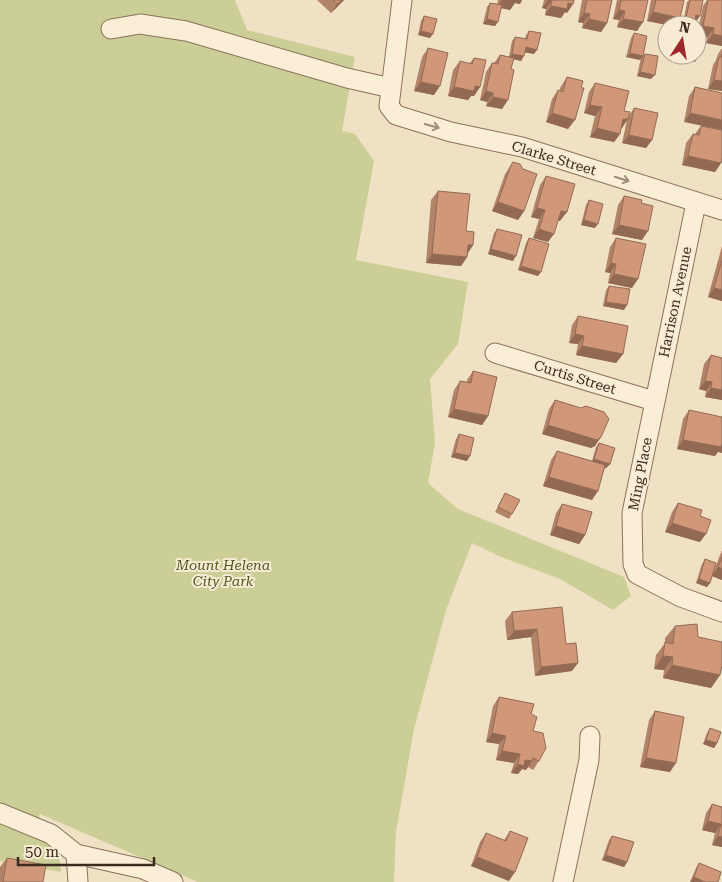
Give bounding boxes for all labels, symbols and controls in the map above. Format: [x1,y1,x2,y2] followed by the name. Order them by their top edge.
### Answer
[657,15,707,65] north arrow
[678,18,692,36] text: N
[423,121,439,131] one-way arrow
[510,138,598,178] street label: Clarke Street
[613,175,629,184] one-way arrow
[655,245,695,359] street label: Harrison Avenue
[532,357,618,397] street label: Curtis Street
[625,436,655,512] street label: Ming Place
[175,557,270,589] park label: Mount Helena City Park
[18,834,154,866] scale bar
[25,843,60,861] text: 50 m

